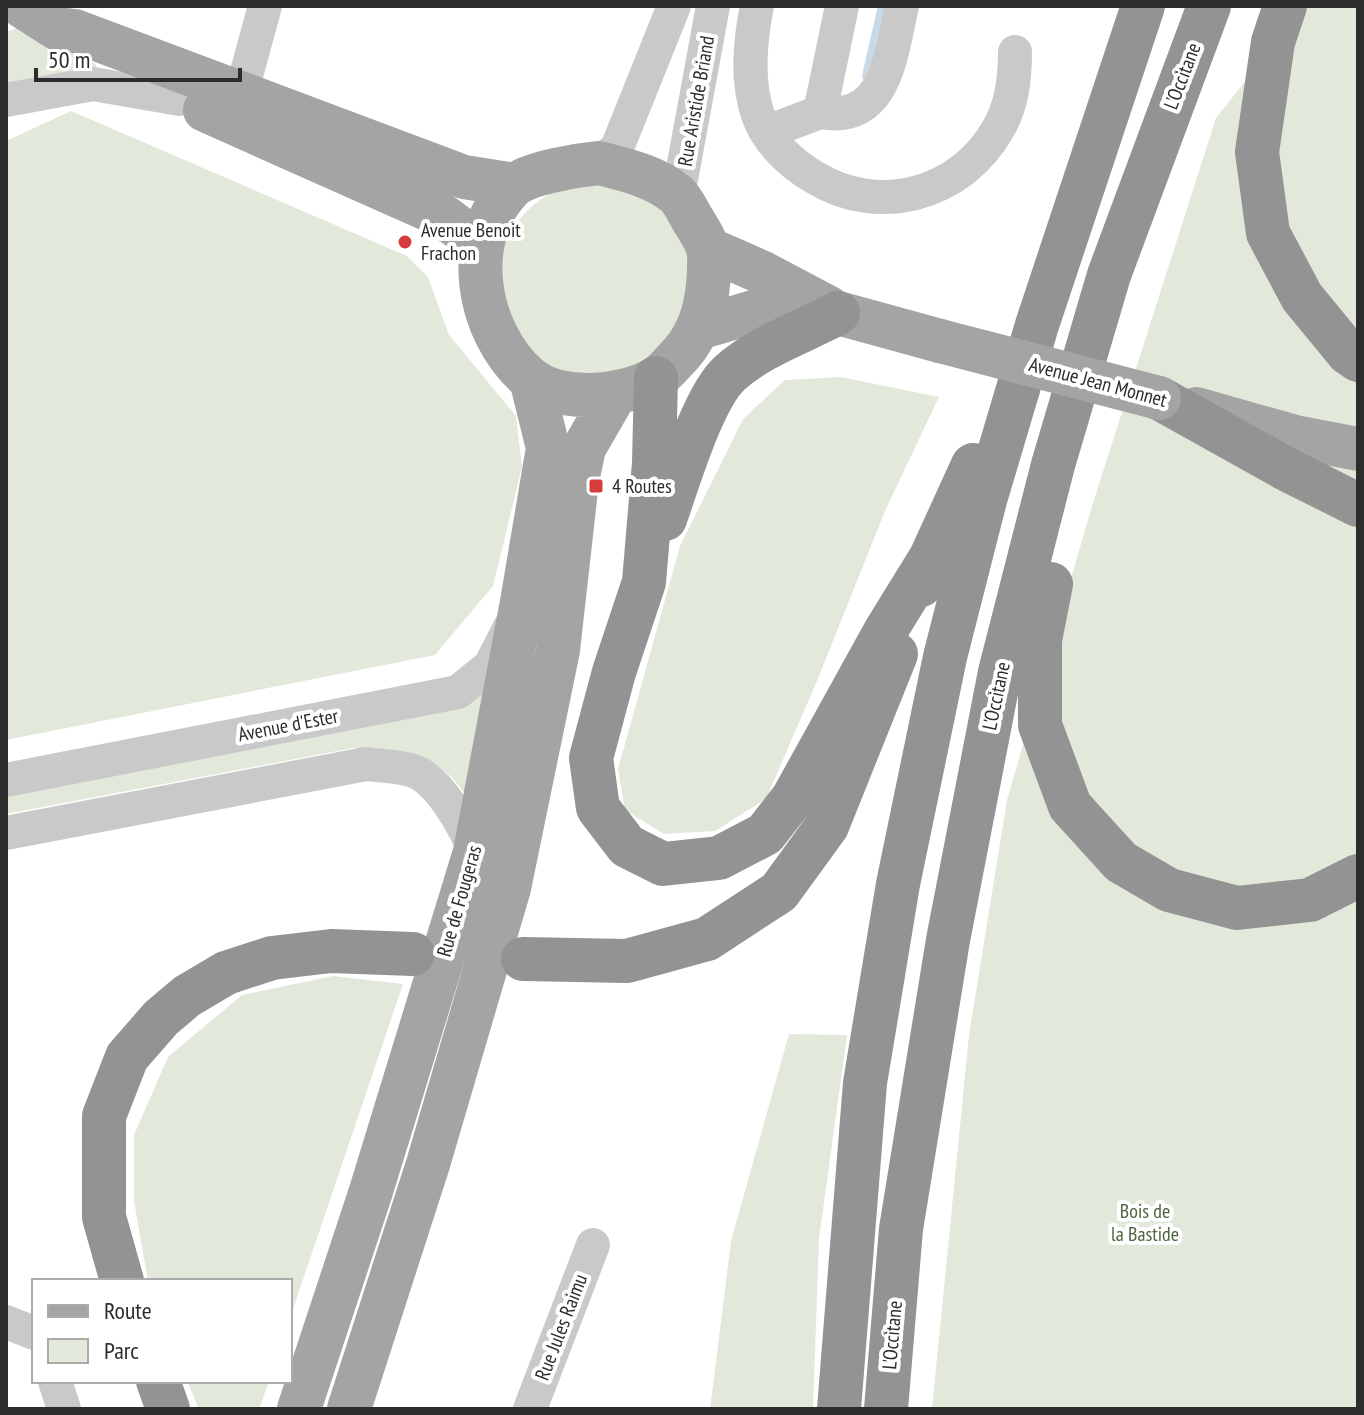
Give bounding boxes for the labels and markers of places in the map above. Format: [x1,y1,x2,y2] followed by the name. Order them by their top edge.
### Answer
[421,217,521,266] place label: Avenue Benoit Frachon
[396,233,414,251] marker: Avenue Benoit Frachon
[612,473,672,499] place label: 4 Routes
[587,477,605,495] marker: 4 Routes

